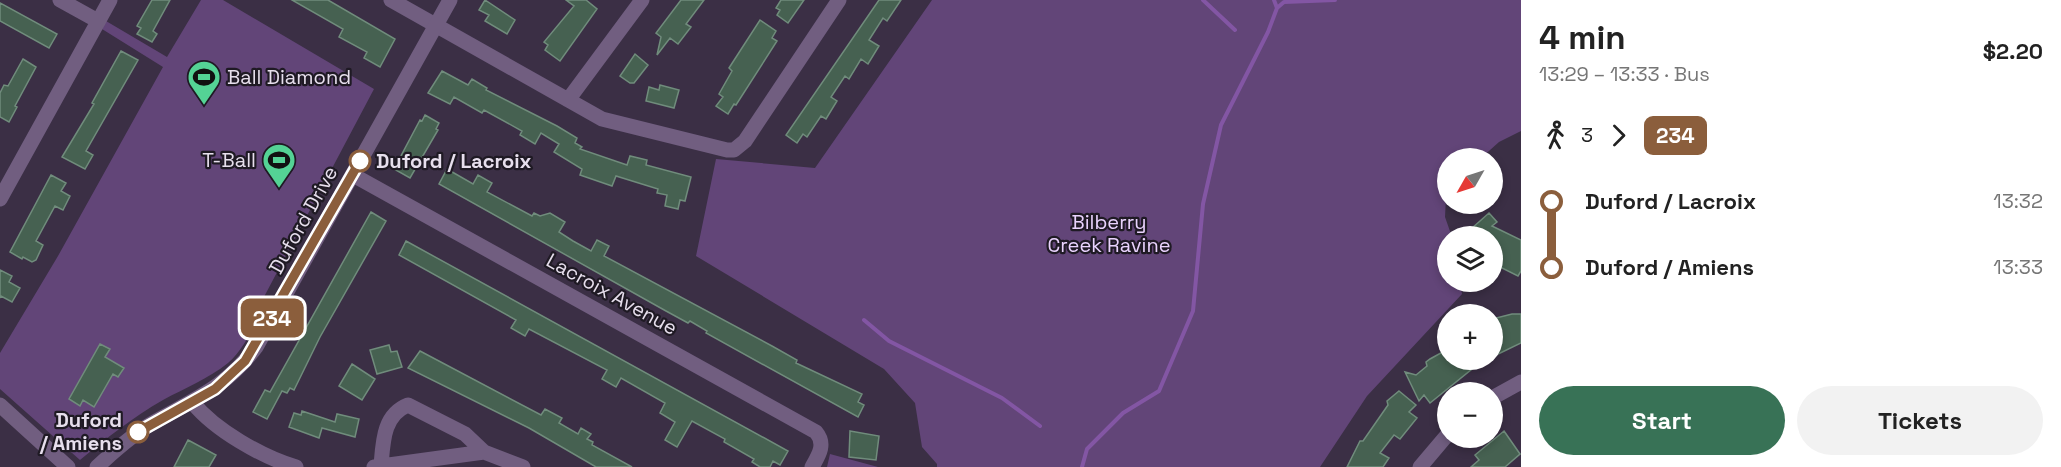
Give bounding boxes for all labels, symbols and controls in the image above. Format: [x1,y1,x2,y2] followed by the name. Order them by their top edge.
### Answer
[1539,17,1626,59] text: 4 min
[1983,37,2043,65] text: $2.20
[186,59,222,106] sports icon: Ball Diamond
[1539,61,1710,87] text: 13:29 – 13:33 · Bus
[227,64,351,90] place label: Ball Diamond
[1539,119,1572,152] icon: walk
[1602,119,1635,152] icon: forward
[1581,122,1593,148] text: 3
[1656,122,1695,149] text: 234
[261,142,297,189] sports icon: T-Ball
[202,147,256,173] place label: T-Ball
[376,148,532,174] place label: Duford / Lacroix
[1437,148,1503,214] north arrow
[1437,148,1503,448] map controls
[349,150,371,172] marker: Duford / Lacroix
[263,162,343,278] street label: Duford Drive
[1585,187,1756,215] text: Duford / Lacroix
[1993,188,2043,214] text: 13:32
[1048,209,1170,258] park label: Bilberry Creek Ravine
[1437,226,1503,292] button: layers
[542,247,682,341] street label: Lacroix Avenue
[1585,253,1754,281] text: Duford / Amiens
[1993,254,2043,280] text: 13:33
[238,298,306,338] line badge: 234
[1437,304,1503,370] button: +
[253,305,291,332] text: 234
[1437,382,1503,448] button: −
[1539,386,1785,455] button: Start
[1797,386,2043,455] button: Tickets
[39,407,122,456] place label: Duford / Amiens
[127,421,149,443] marker: Duford / Amiens

